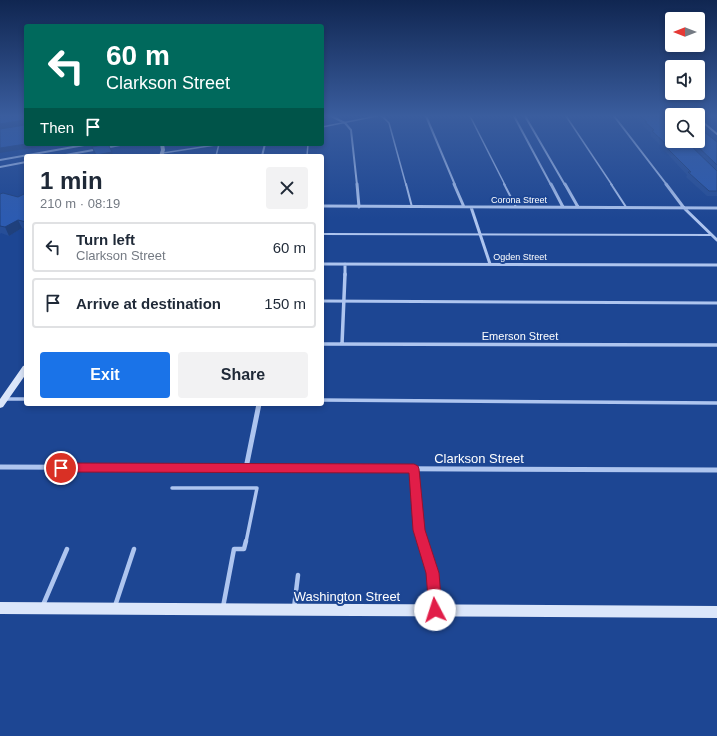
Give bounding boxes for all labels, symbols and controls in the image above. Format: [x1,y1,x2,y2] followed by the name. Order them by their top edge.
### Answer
[665,12,705,52] north arrow
[665,12,705,148] map controls
[40,40,92,92] icon: left
[106,40,170,71] text: 60 m
[665,60,705,100] button: sound
[106,73,230,93] text: Clarkson Street
[665,108,705,148] button: search
[82,116,104,138] icon: arrive
[40,119,74,136] text: Then
[40,167,103,194] text: 1 min
[266,167,308,209] button: close
[491,195,548,205] street label: Corona Street
[40,196,120,211] text: 210 m · 08:19
[76,231,135,248] text: Turn left
[42,236,64,258] icon: left
[273,239,306,256] text: 60 m
[76,248,166,263] text: Clarkson Street
[493,252,547,262] street label: Ogden Street
[42,292,64,314] icon: arrive
[76,295,221,312] text: Arrive at destination
[264,295,306,312] text: 150 m
[482,330,558,342] street label: Emerson Street
[40,352,170,398] button: Exit
[178,352,308,398] button: Share
[44,451,78,485] pin
[434,451,524,466] street label: Clarkson Street
[50,457,72,479] icon: arrive
[294,589,401,604] street label: Washington Street
[414,589,456,631] position arrow

